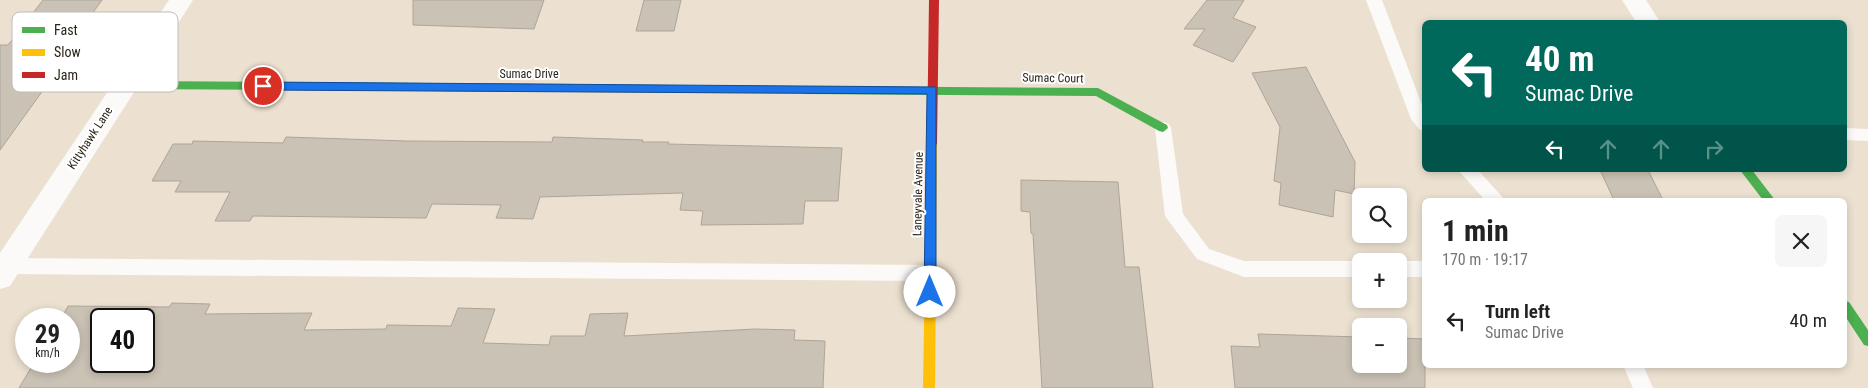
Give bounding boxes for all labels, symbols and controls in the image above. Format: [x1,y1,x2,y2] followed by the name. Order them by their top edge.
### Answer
[12,12,178,92] legend
[54,22,78,38] text: Fast
[1525,39,1594,80] text: 40 m
[1442,40,1507,105] icon: left
[54,44,81,60] text: Slow
[242,65,284,107] pin
[54,67,78,83] text: Jam
[499,67,559,81] street label: Sumac Drive
[1022,70,1084,86] street label: Sumac Court
[249,72,277,100] icon: arrive
[1525,81,1633,106] text: Sumac Drive
[65,104,116,172] street label: Kittyhawk Lane
[1541,135,1569,163] icon: left
[1594,135,1622,163] icon: ahead
[1647,135,1675,163] icon: ahead
[1700,135,1728,163] icon: right
[910,151,926,236] street label: Laneyvale Avenue
[1352,188,1407,373] map controls
[1352,188,1407,243] button: search
[1442,213,1509,248] text: 1 min
[1775,215,1827,267] button: close
[1442,250,1528,269] text: 170 m · 19:17
[1352,253,1407,308] button: +
[903,265,955,317] position arrow
[1485,300,1550,323] text: Turn left
[1442,307,1470,335] icon: left
[90,308,155,373] speed limit sign: 40
[1790,309,1827,332] text: 40 m
[1352,318,1407,373] button: −
[35,320,60,349] text: 29
[1485,323,1564,342] text: Sumac Drive
[35,346,60,360] text: km/h

